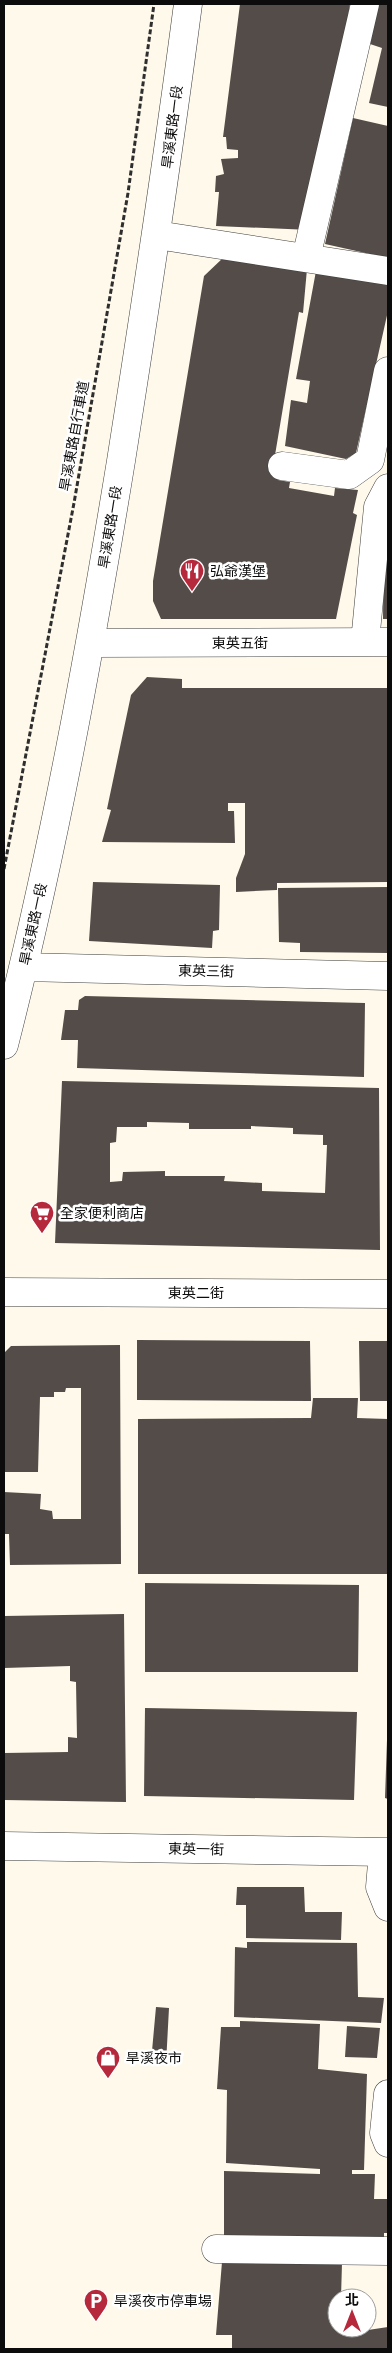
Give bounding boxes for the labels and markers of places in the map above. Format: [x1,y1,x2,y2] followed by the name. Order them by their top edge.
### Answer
[179,558,205,592] restaurant icon: 弘爺漢堡
[210,560,266,580] place label: 弘爺漢堡
[29,1200,55,1234] supermarket icon: 全家便利商店
[60,1202,144,1222] place label: 全家便利商店
[95,2045,121,2079] shop icon: 旱溪夜市
[126,2047,182,2067] place label: 旱溪夜市
[83,2288,109,2322] parking icon: 旱溪夜市停車場
[114,2290,212,2310] place label: 旱溪夜市停車場

